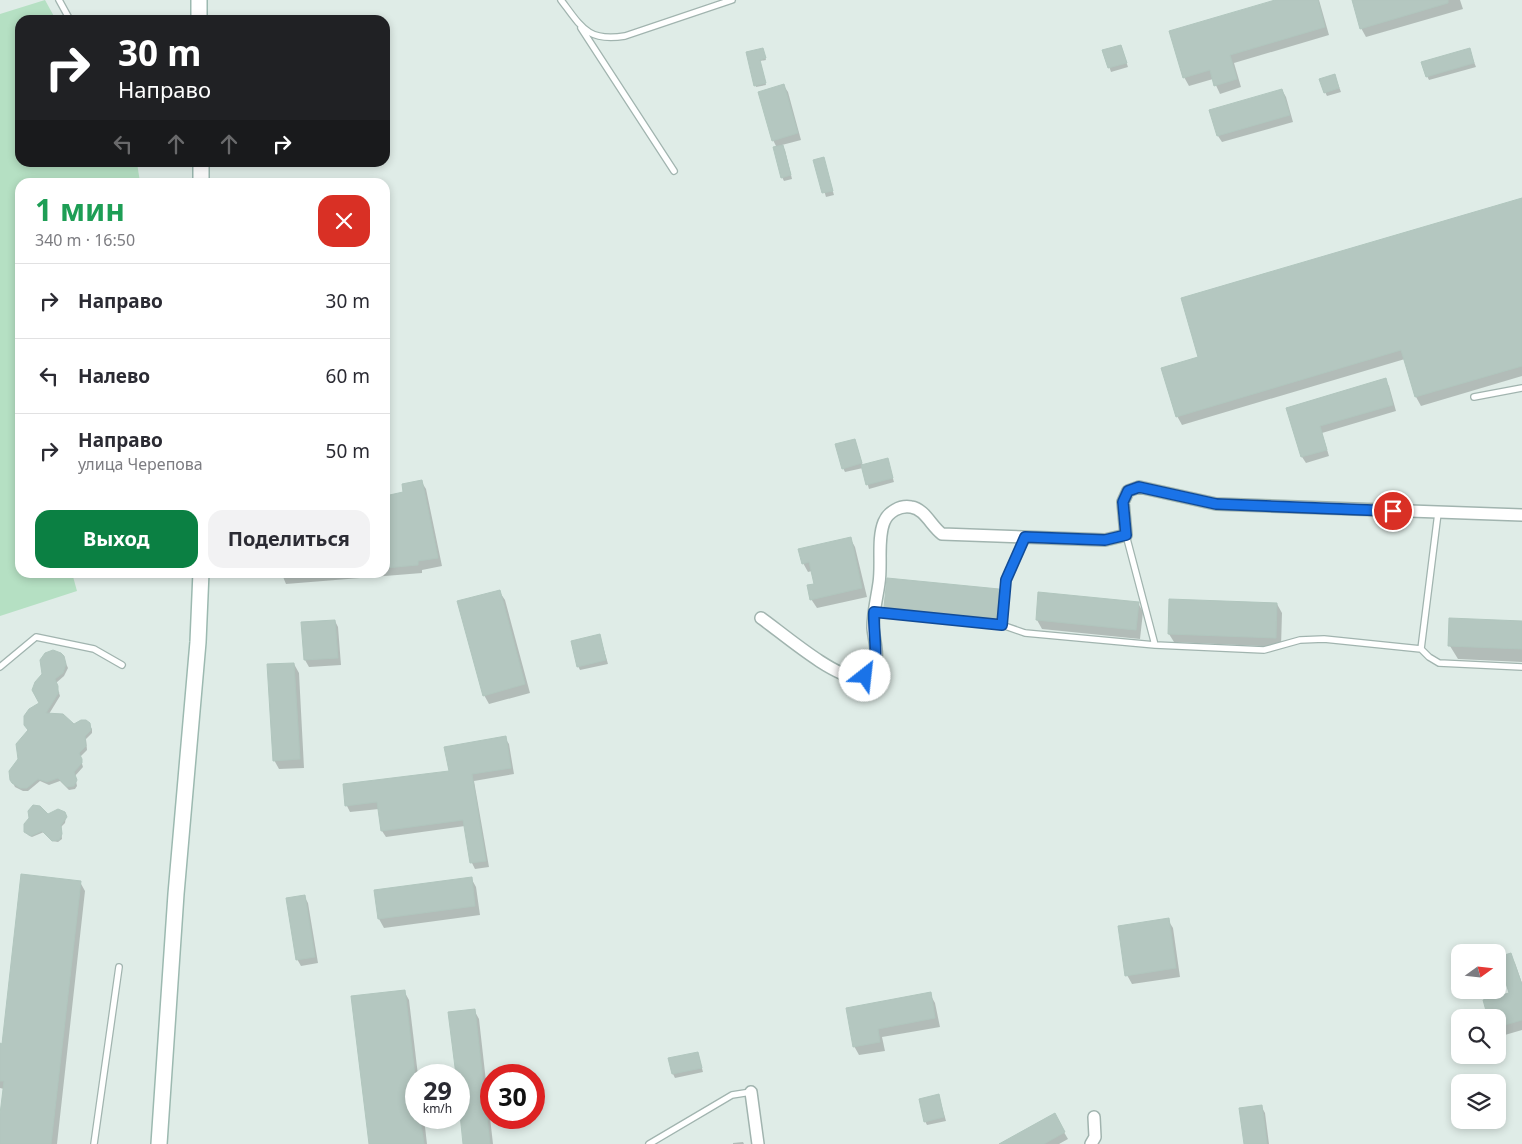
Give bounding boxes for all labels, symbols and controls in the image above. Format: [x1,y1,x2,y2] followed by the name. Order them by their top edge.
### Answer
[118,29,201,76] text: 30 m
[35,35,100,100] icon: right
[118,74,211,104] text: Направо
[109,130,137,158] icon: left
[162,130,190,158] icon: ahead
[215,130,243,158] icon: ahead
[268,130,296,158] icon: right
[35,189,125,230] text: 1 мин
[318,195,370,247] button: close
[35,229,135,251] text: 340 m · 16:50
[35,287,63,315] icon: right
[78,288,163,314] text: Направо
[326,288,370,314] text: 30 m
[35,362,63,390] icon: left
[78,363,150,389] text: Налево
[326,363,370,389] text: 60 m
[78,427,163,453] text: Направо
[35,437,63,465] icon: right
[326,438,370,464] text: 50 m
[78,453,203,475] text: улица Черепова
[1372,490,1414,532] pin
[1379,497,1407,525] icon: arrive
[35,510,198,568] button: Выход
[208,510,370,568] button: Поделиться
[838,649,890,701] position arrow
[1451,944,1506,999] north arrow
[1451,944,1506,1129] map controls
[1451,1009,1506,1064] button: search
[480,1064,545,1129] speed limit sign: 30
[423,1073,452,1107] text: 29
[1451,1074,1506,1129] button: layers
[423,1100,452,1117] text: km/h

